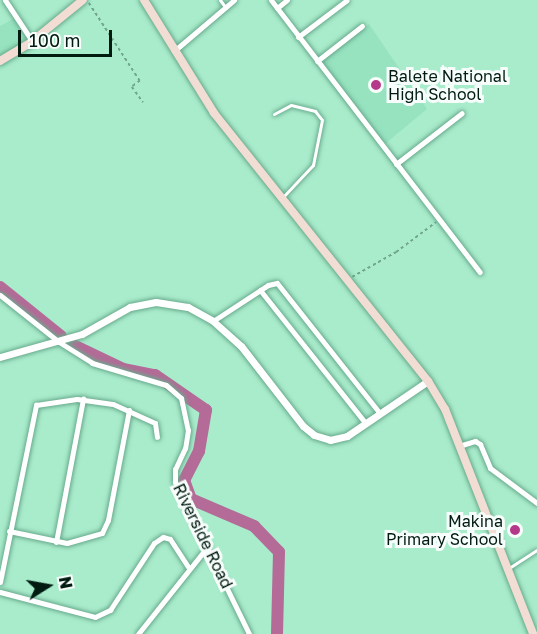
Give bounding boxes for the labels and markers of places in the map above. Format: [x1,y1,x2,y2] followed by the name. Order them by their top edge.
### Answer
[388,66,507,104] place label: Balete National High School
[369,78,383,92] marker: Balete National High School
[386,511,503,549] place label: Makina Primary School
[508,523,522,537] marker: Makina Primary School

